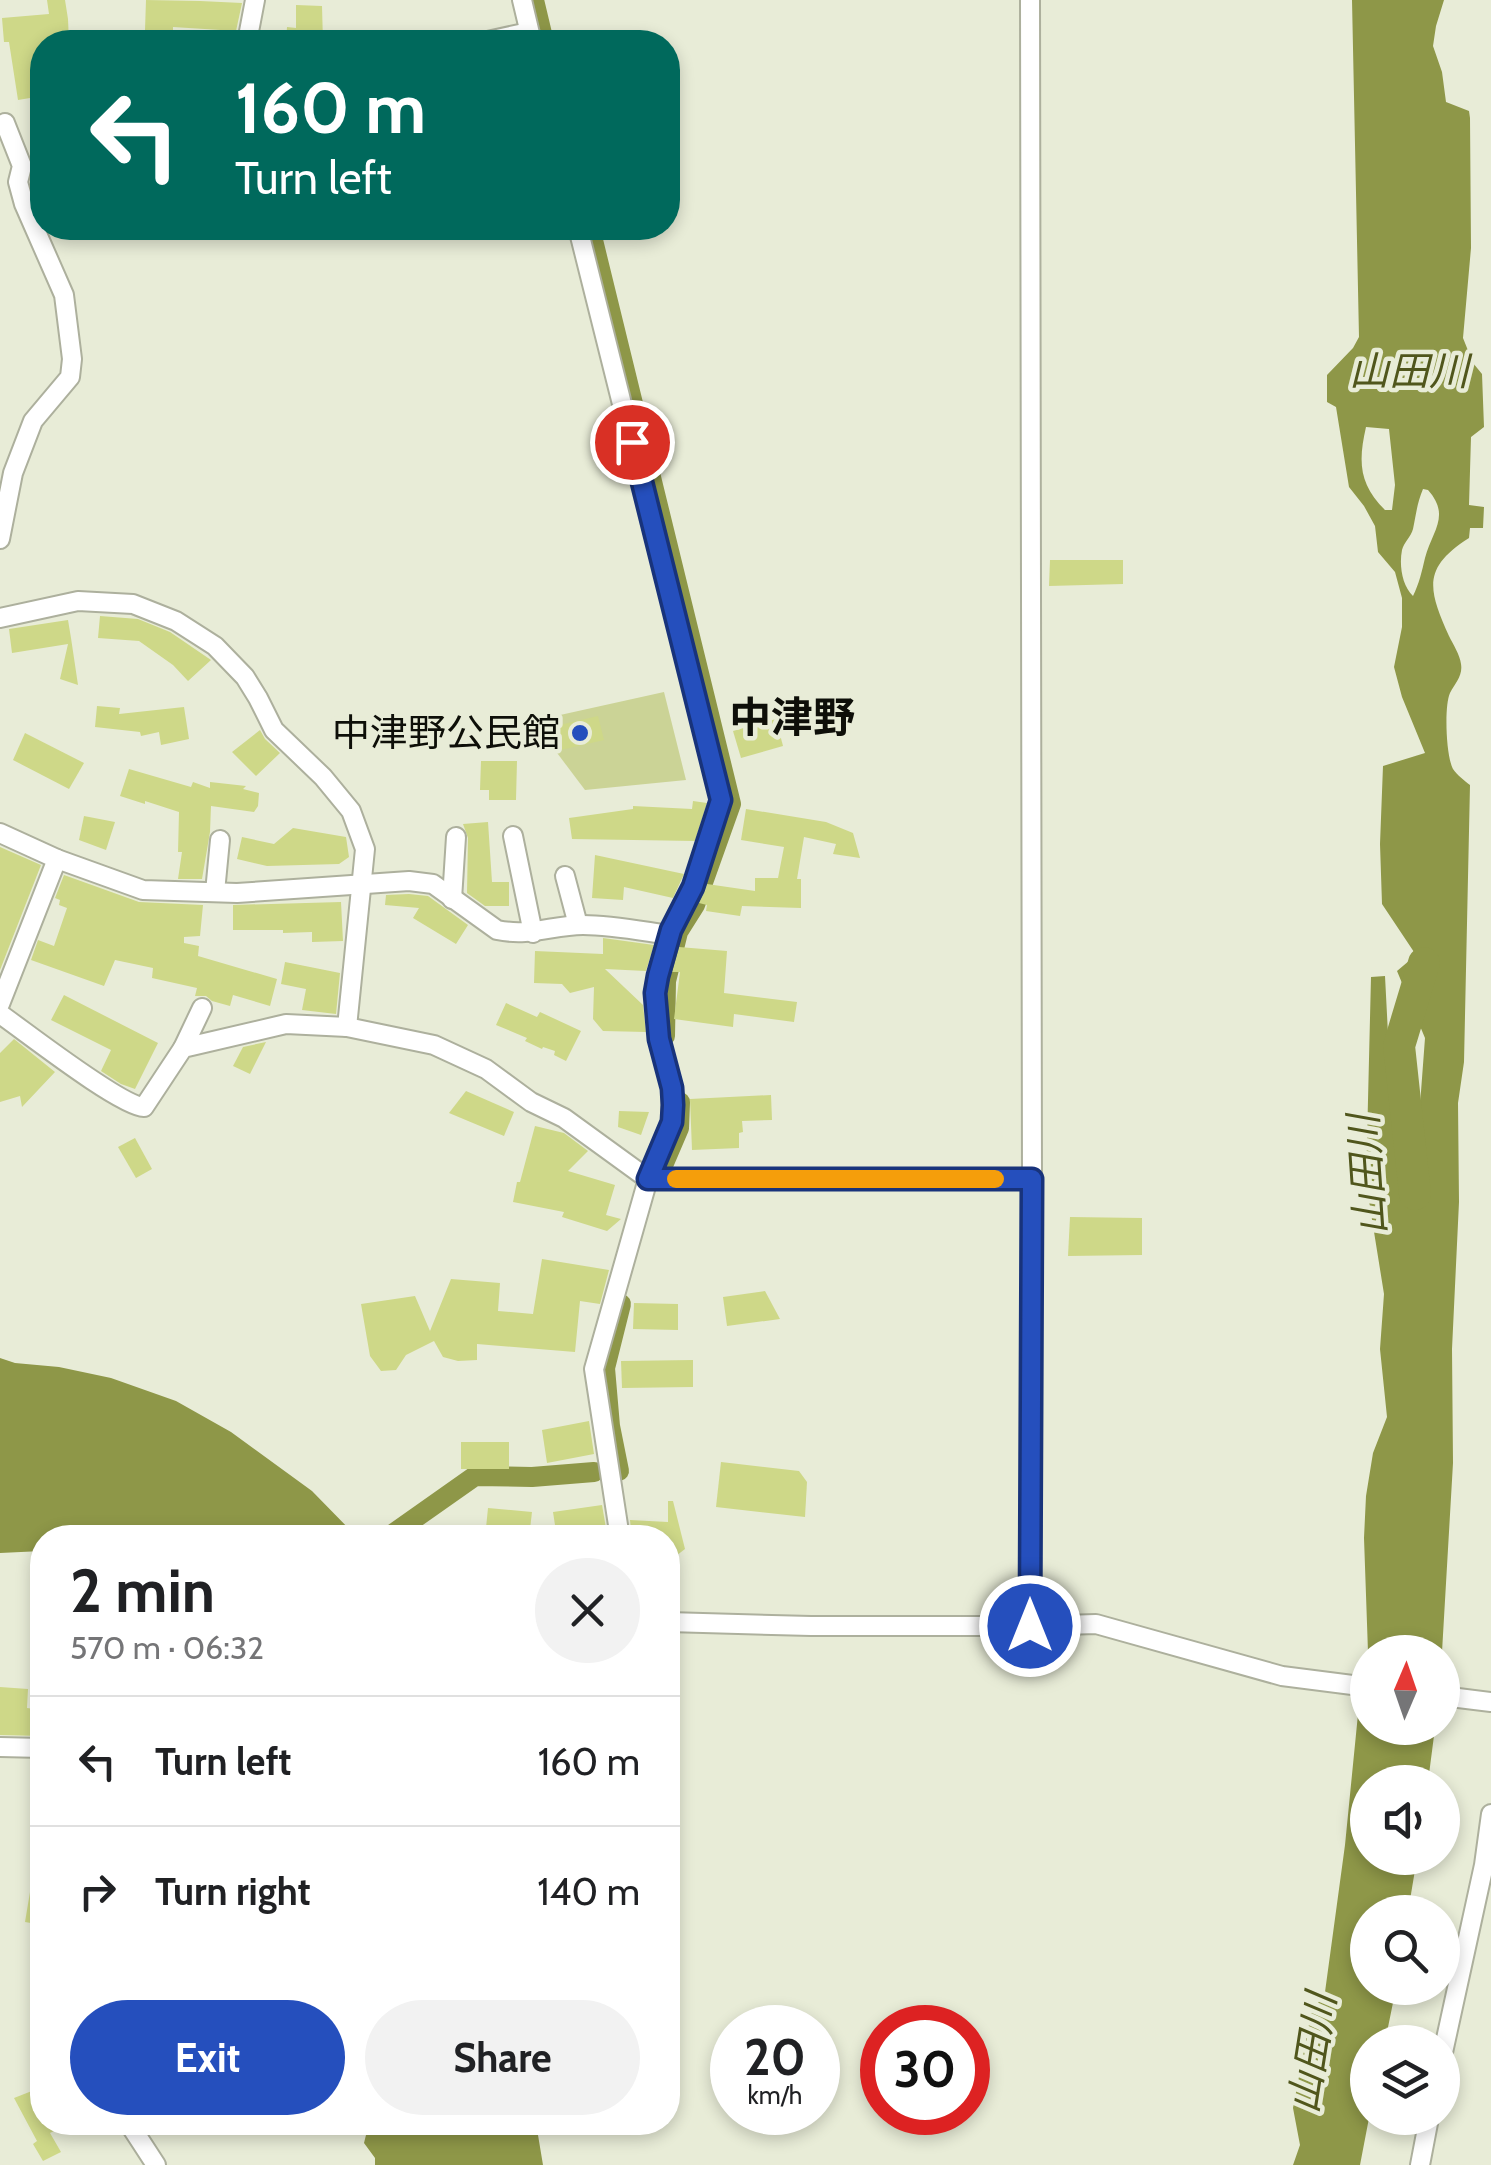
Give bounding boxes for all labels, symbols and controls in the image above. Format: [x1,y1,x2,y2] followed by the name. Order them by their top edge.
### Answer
[235,65,426,151] text: 160 m
[70,70,200,200] icon: left
[235,151,392,205] text: Turn left
[1349,346,1473,395] water label: 山田川
[590,400,675,485] pin
[605,415,660,470] icon: arrive
[729,691,855,743] district label: 中津野
[332,709,560,756] place label: 中津野公民館
[569,722,591,744] marker: 中津野公民館
[1338,1109,1395,1237] water label: 山田川
[70,1554,215,1627] text: 2 min
[535,1558,640,1663] button: close
[978,1574,1082,1678] position arrow
[70,1628,264,1667] text: 570 m · 06:32
[1350,1635,1460,1745] north arrow
[1350,1635,1460,2135] map controls
[70,1734,125,1789] icon: left
[155,1738,291,1785] text: Turn left
[538,1738,640,1785] text: 160 m
[1350,1765,1460,1875] button: sound
[70,1864,125,1919] icon: right
[155,1868,311,1915] text: Turn right
[537,1868,640,1915] text: 140 m
[1350,1895,1460,2005] button: search
[1278,1986,1346,2116] water label: 山田川
[70,2000,345,2115] button: Exit
[365,2000,640,2115] button: Share
[860,2005,990,2135] speed limit sign: 30
[1350,2025,1460,2135] button: layers
[744,2027,806,2088] text: 20
[748,2080,802,2110] text: km/h

